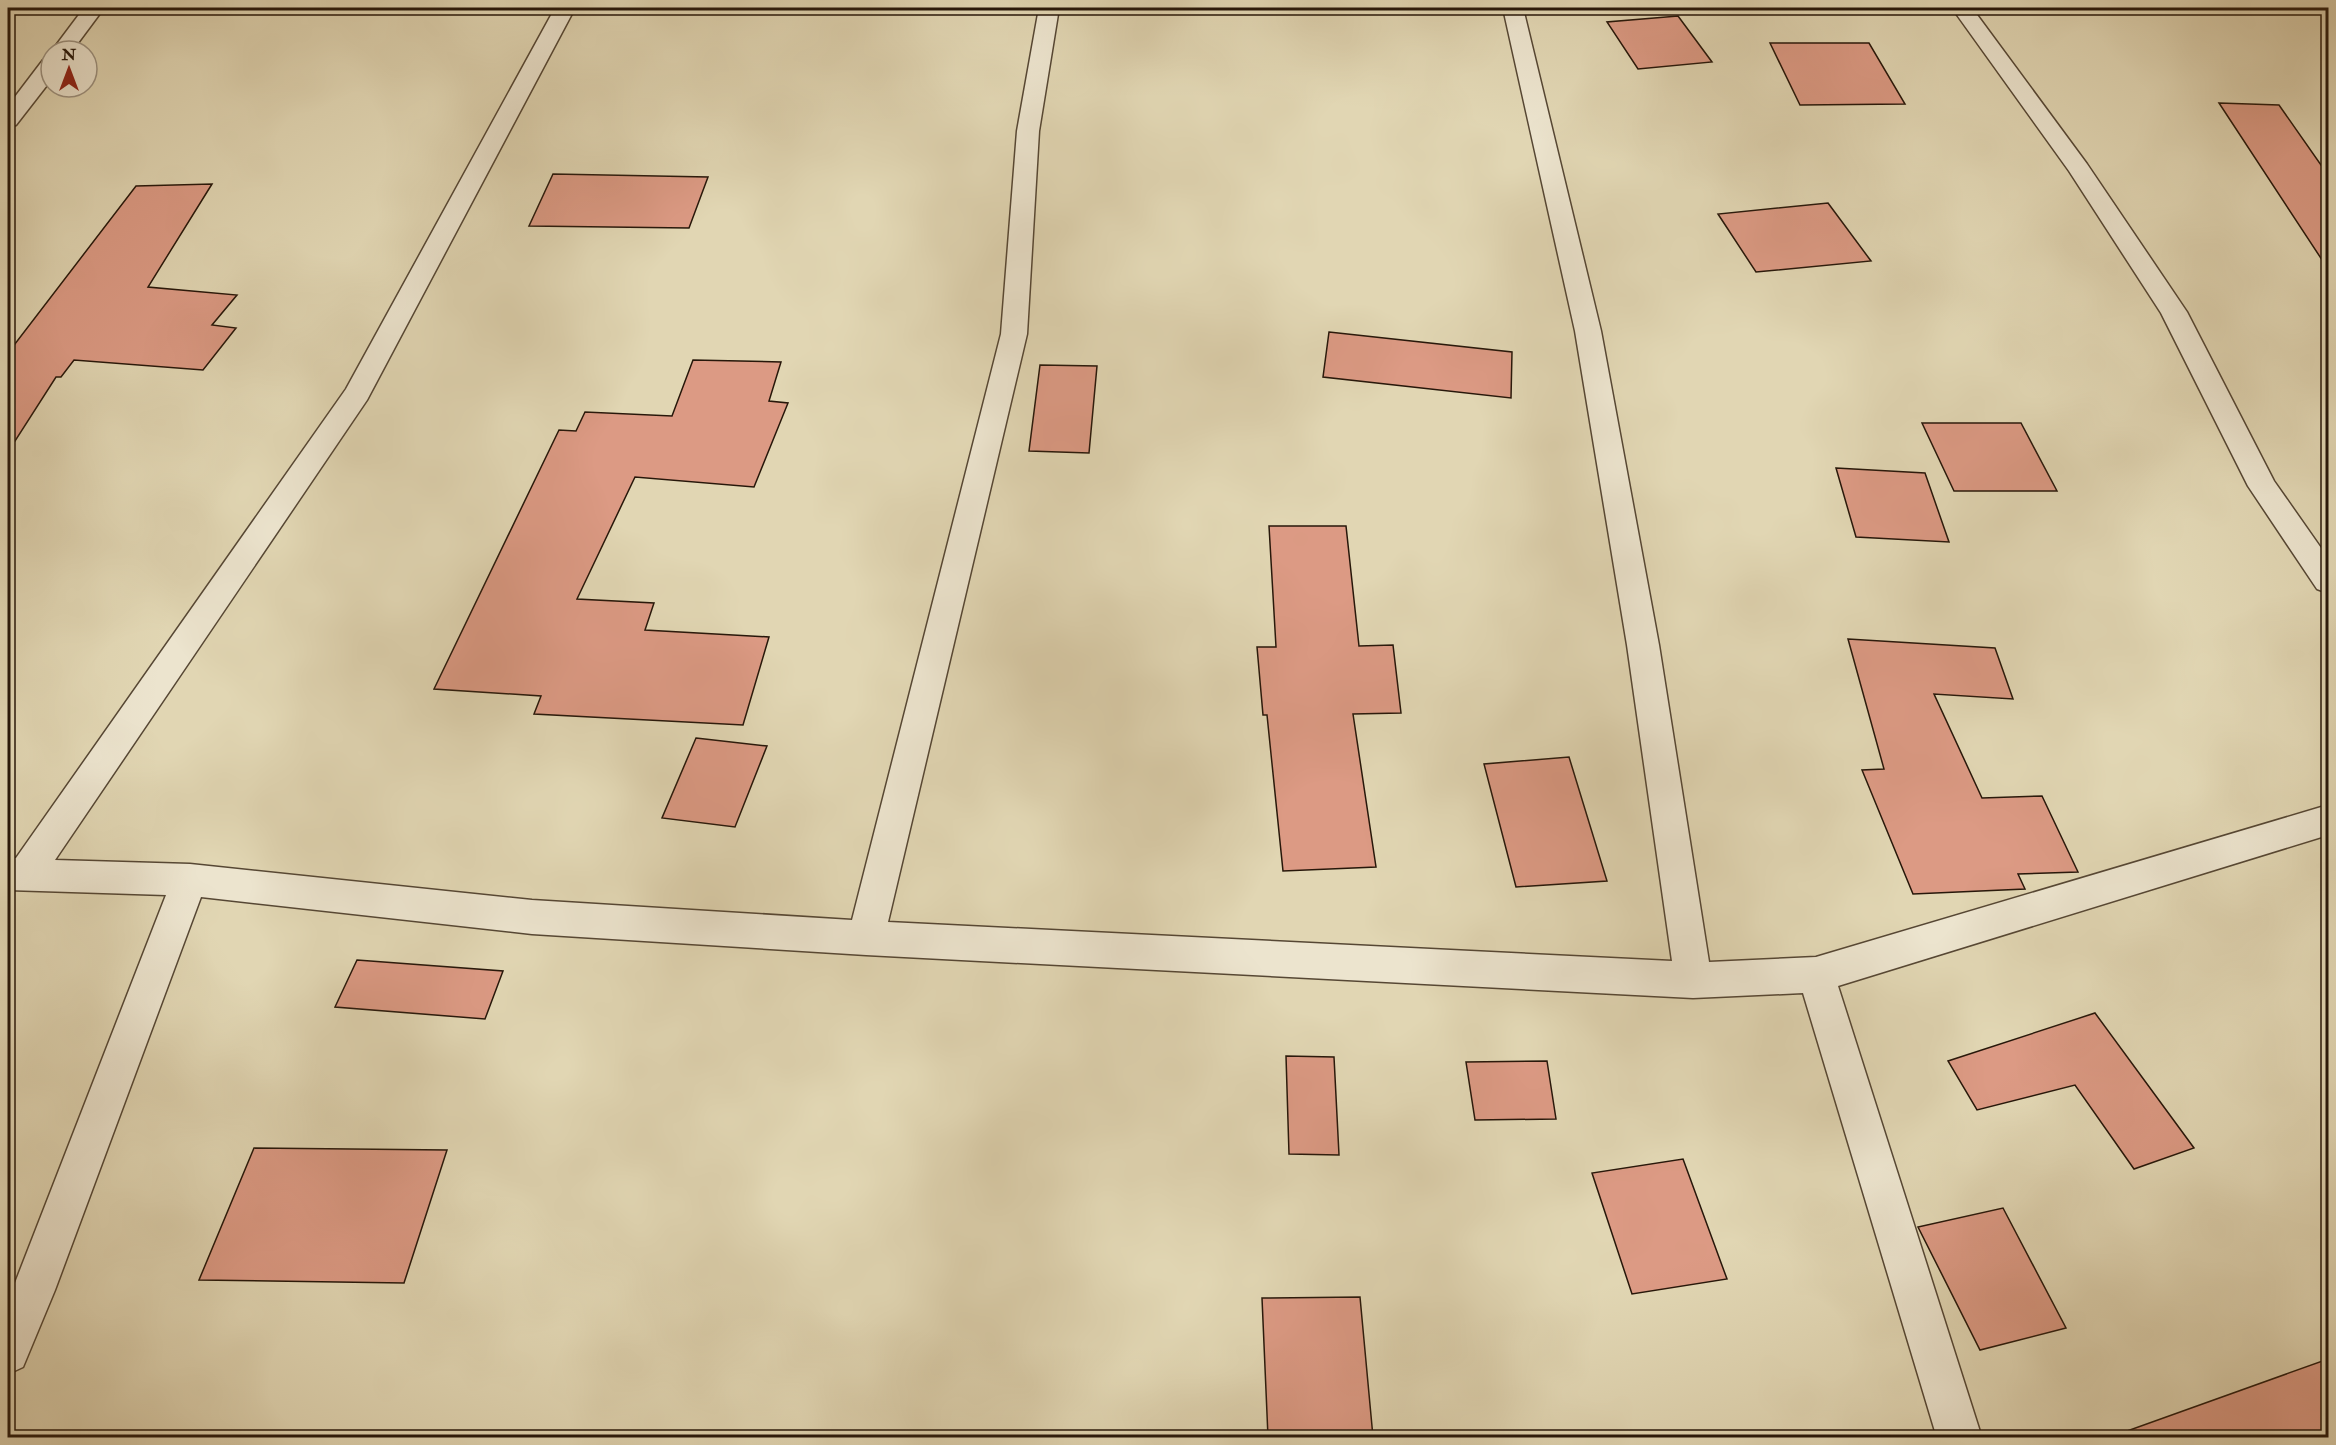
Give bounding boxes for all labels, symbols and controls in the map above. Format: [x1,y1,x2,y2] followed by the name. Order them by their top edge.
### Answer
[39,39,99,99] north arrow
[61,45,77,65] text: N

